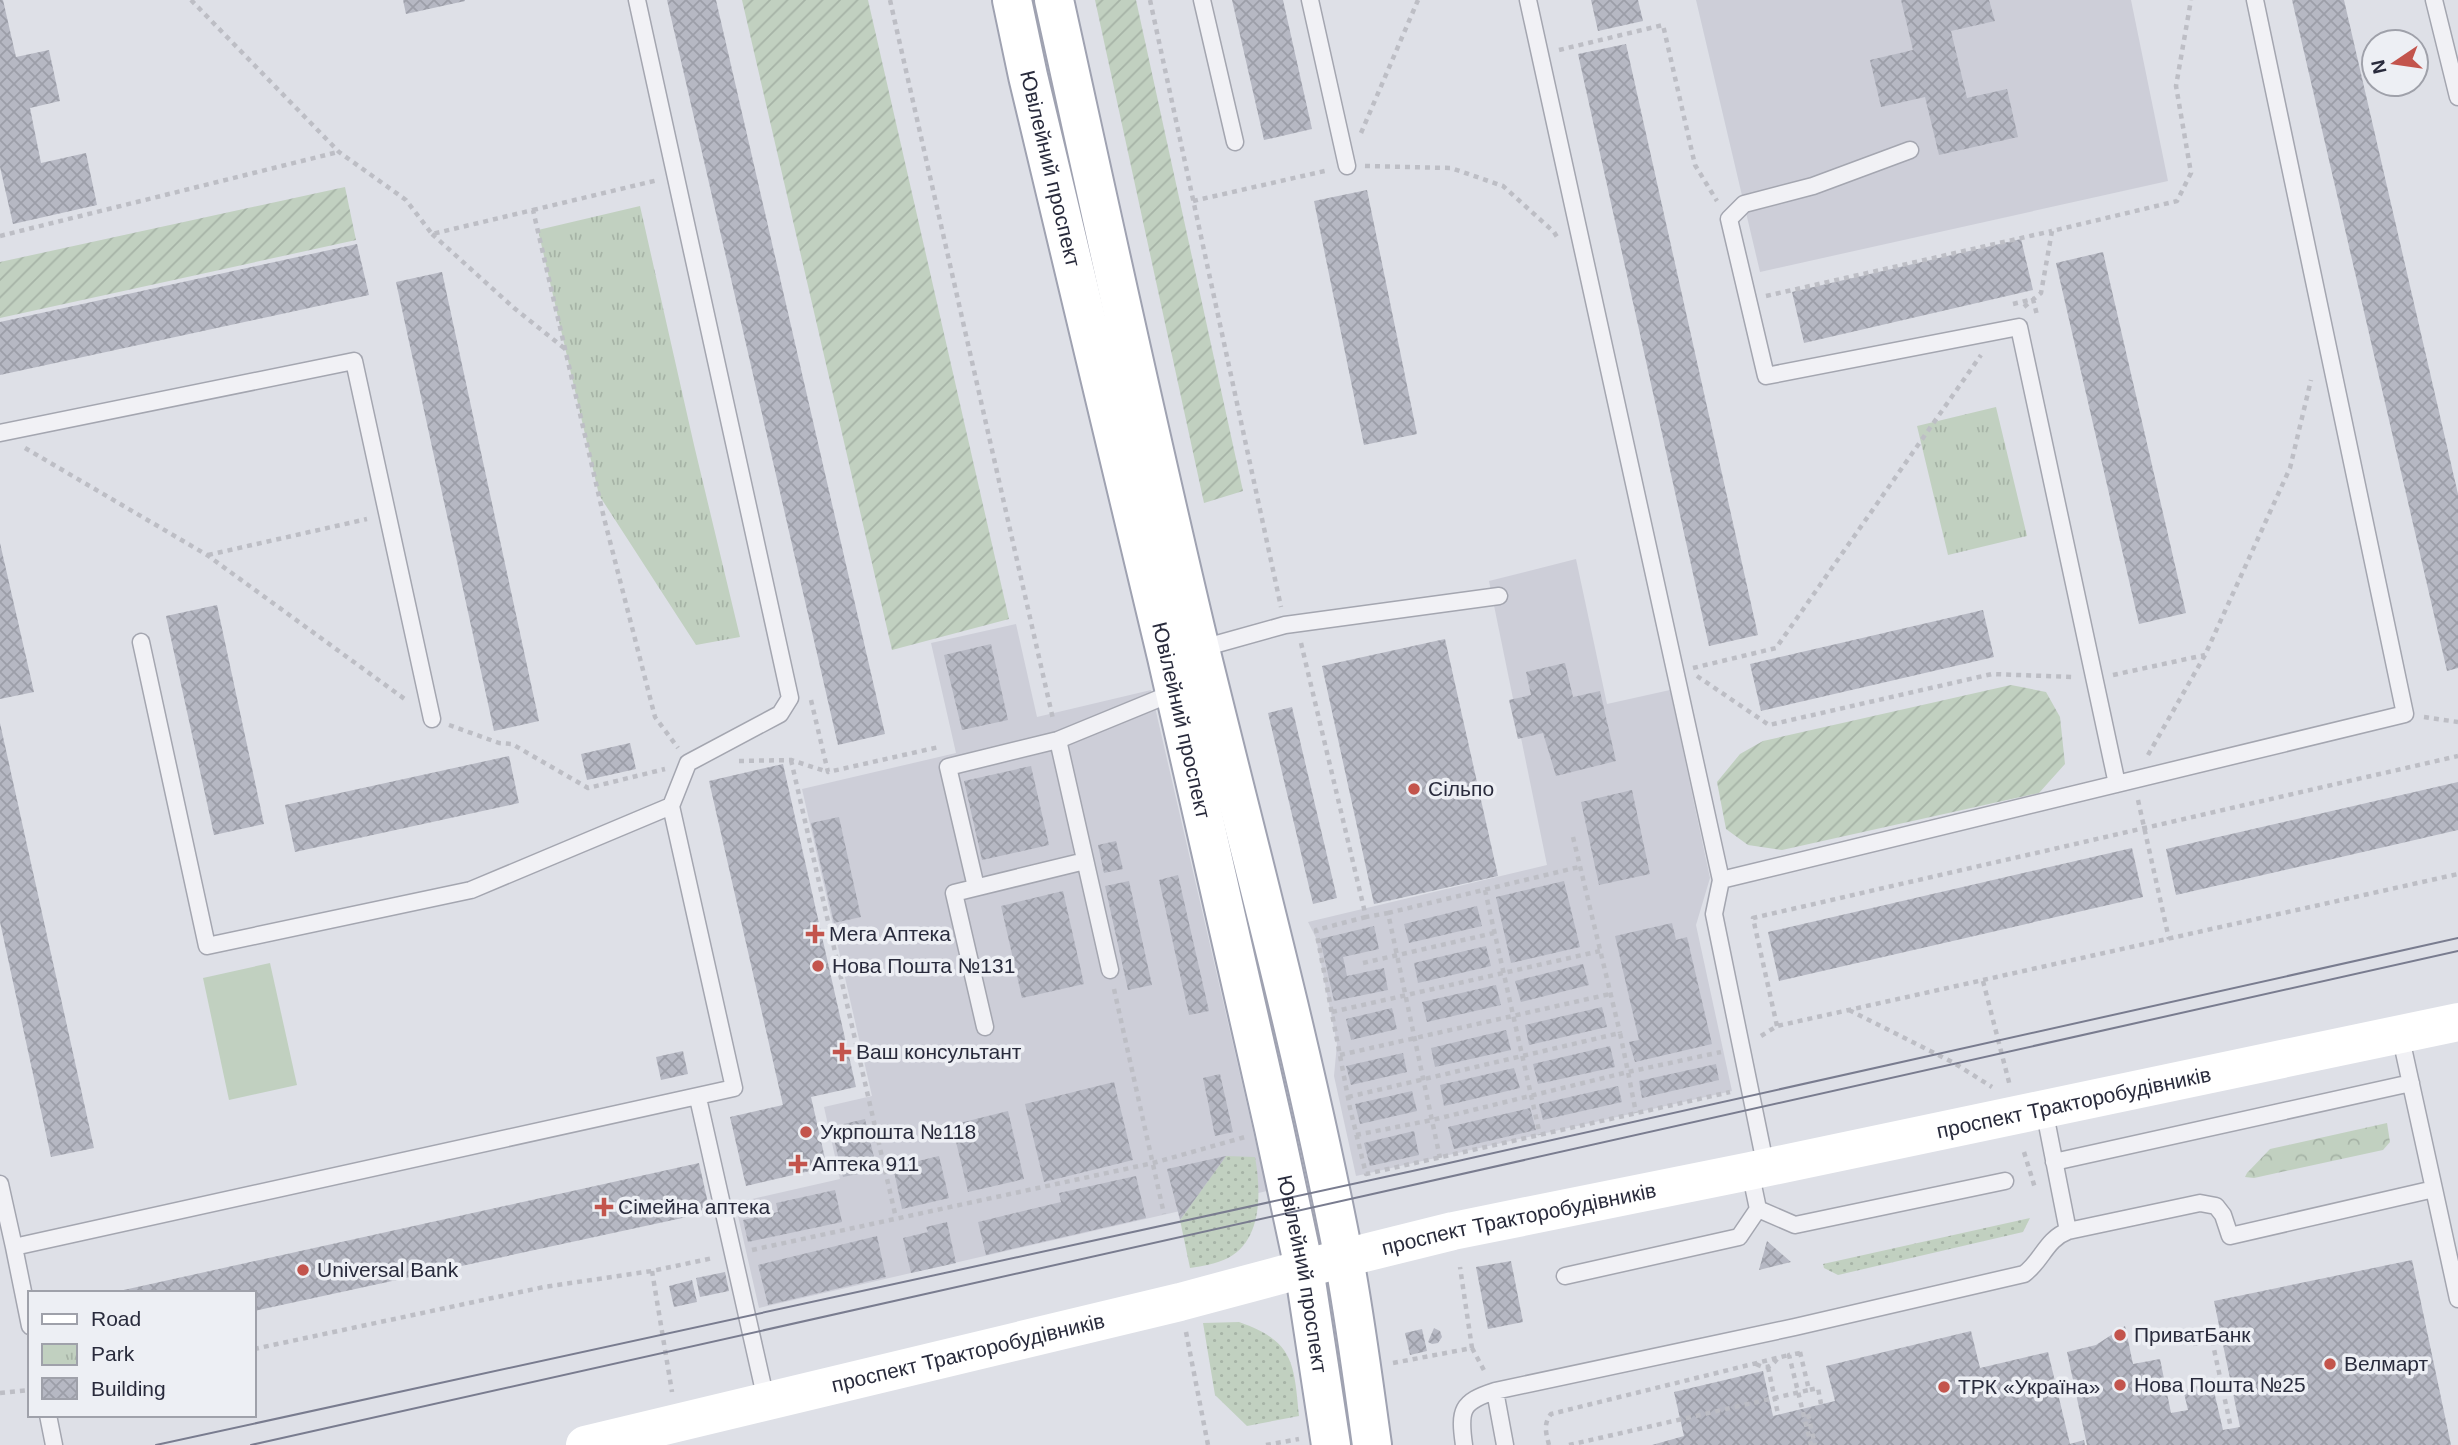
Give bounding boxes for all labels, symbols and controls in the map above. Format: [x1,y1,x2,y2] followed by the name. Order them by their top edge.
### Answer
[2360,28,2430,98] north arrow
[2367,58,2391,76] text: N
[1016,68,1085,269] street label: Ювілейний проспект
[1148,620,1215,821] street label: Ювілейний проспект
[1428,777,1494,800] place label: Сільпо
[1406,781,1422,797] marker: Сільпо
[829,922,951,945] place label: Мега Аптека
[807,926,823,942] marker: Мега Аптека
[832,954,1015,977] place label: Нова Пошта №131
[810,958,826,974] marker: Нова Пошта №131
[856,1040,1022,1063] place label: Ваш консультант
[834,1044,850,1060] marker: Ваш консультант
[1934,1062,2213,1142] street label: проспект Тракторобудівників
[820,1120,976,1143] place label: Укрпошта №118
[798,1124,814,1140] marker: Укрпошта №118
[812,1152,919,1175] place label: Аптека 911
[790,1156,806,1172] marker: Аптека 911
[1273,1173,1332,1375] street label: Ювілейний проспект
[1379,1178,1658,1259] street label: проспект Тракторобудівників
[618,1195,771,1218] place label: Сімейна аптека
[596,1199,612,1215] marker: Сімейна аптека
[317,1258,459,1281] place label: Universal Bank
[295,1262,311,1278] marker: Universal Bank
[28,1291,256,1417] legend
[91,1307,141,1330] text: Road
[829,1309,1107,1396] street label: проспект Тракторобудівників
[2134,1323,2251,1346] place label: ПриватБанк
[2112,1327,2128,1343] marker: ПриватБанк
[91,1342,135,1365] text: Park
[2344,1352,2429,1375] place label: Велмарт
[2322,1356,2338,1372] marker: Велмарт
[2134,1373,2306,1396] place label: Нова Пошта №25
[1958,1375,2100,1398] place label: ТРК «Україна»
[91,1377,166,1400] text: Building
[2112,1377,2128,1393] marker: Нова Пошта №25
[1936,1379,1952,1395] marker: ТРК «Україна»

